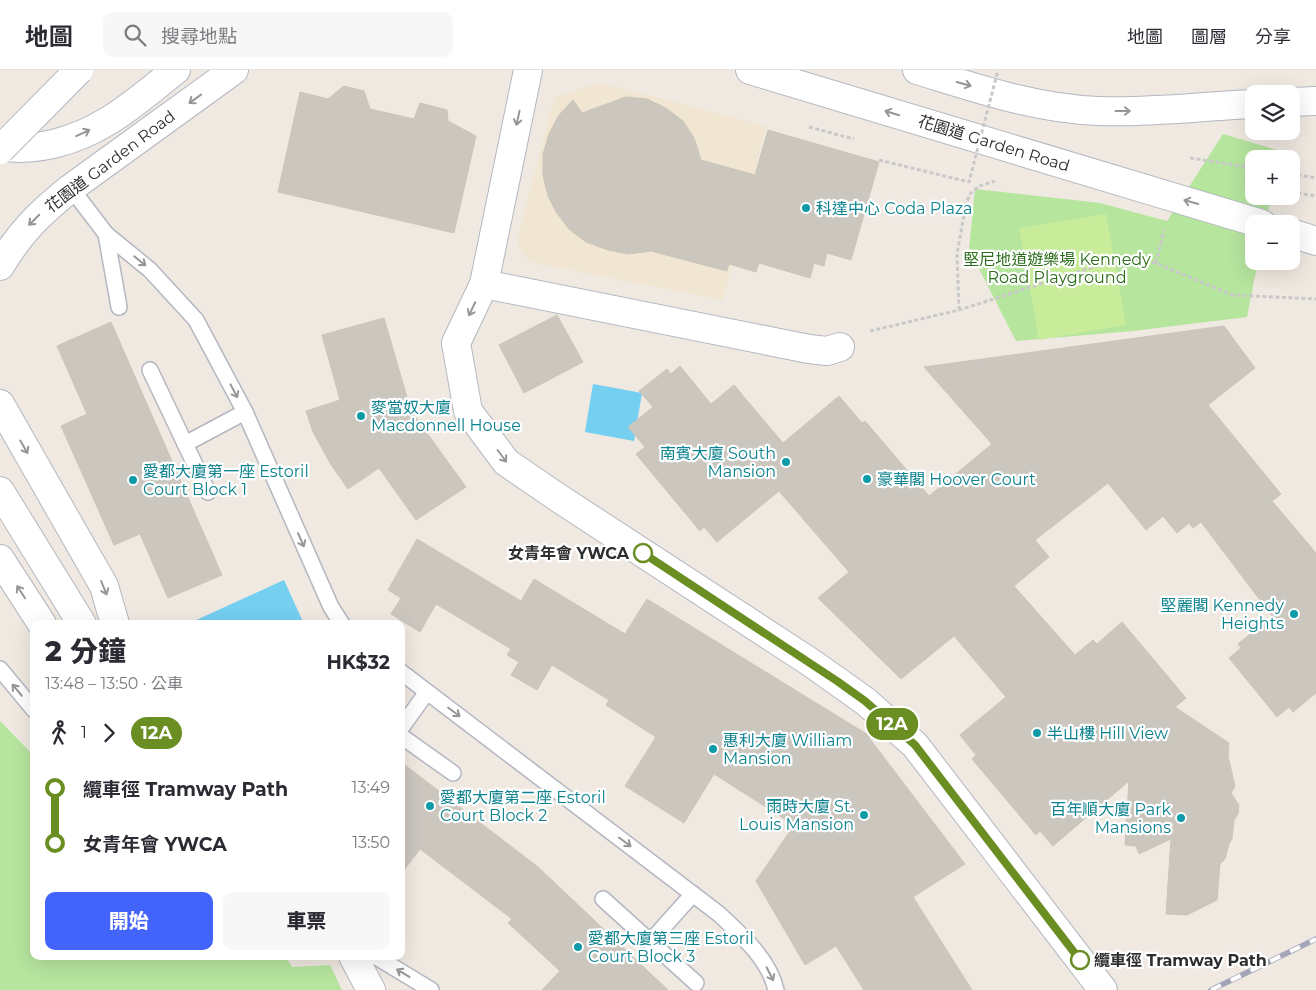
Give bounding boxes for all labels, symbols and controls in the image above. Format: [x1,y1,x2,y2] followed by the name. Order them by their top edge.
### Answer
[103,12,453,57] search box
[121,21,149,49] icon: search
[25,22,73,51] text: 地圖
[161,25,237,48] text: 搜尋地點
[1127,26,1163,48] text: 地圖
[1191,26,1227,48] text: 圖層
[1255,26,1291,48] text: 分享
[955,80,971,90] one-way arrow
[1245,85,1300,270] map controls
[1245,85,1300,140] button: layers
[188,93,202,104] one-way arrow
[42,106,179,216] street label: 花園道 Garden Road
[1114,106,1131,116] one-way arrow
[885,107,901,117] one-way arrow
[513,109,522,125] one-way arrow
[916,111,1072,176] street label: 花園道 Garden Road
[75,128,90,138] one-way arrow
[1245,150,1300,205] button: +
[1184,197,1200,206] one-way arrow
[816,199,973,218] place label: 科達中心 Coda Plaza
[800,202,812,214] marker: 科達中心 Coda Plaza
[28,213,40,226] one-way arrow
[1245,215,1300,270] button: −
[963,250,1151,287] park label: 堅尼地道遊樂場 Kennedy Road Playground
[133,256,146,267] one-way arrow
[467,301,476,316] one-way arrow
[229,384,239,399] one-way arrow
[371,398,521,435] place label: 麥當奴大廈 Macdonnell House
[355,410,367,422] marker: 麥當奴大廈 Macdonnell House
[19,439,29,454] one-way arrow
[660,444,776,481] place label: 南賓大廈 South Mansion
[496,449,507,462] one-way arrow
[780,456,792,468] marker: 南賓大廈 South Mansion
[143,462,309,499] place label: 愛都大廈第一座 Estoril Court Block 1
[877,470,1036,489] place label: 豪華閣 Hoover Court
[861,473,873,485] marker: 豪華閣 Hoover Court
[127,474,139,486] marker: 愛都大廈第一座 Estoril Court Block 1
[296,532,306,547] one-way arrow
[633,543,653,563] marker: 女青年會 YWCA
[508,544,630,563] place label: 女青年會 YWCA
[99,580,109,595] one-way arrow
[16,585,26,599] one-way arrow
[1160,596,1284,633] place label: 堅麗閣 Kennedy Heights
[1288,608,1300,620] marker: 堅麗閣 Kennedy Heights
[45,634,126,668] text: 2 分鐘
[326,651,390,674] text: HK$32
[45,674,183,693] text: 13:48 – 13:50 · 公車
[11,684,22,697] one-way arrow
[447,707,461,717] one-way arrow
[863,708,921,740] line badge: 12A
[876,713,908,735] text: 12A
[45,719,73,747] icon: walk
[95,719,123,747] icon: forward
[141,722,172,744] text: 12A
[81,723,87,742] text: 1
[1047,724,1168,743] place label: 半山樓 Hill View
[1031,727,1043,739] marker: 半山樓 Hill View
[723,731,852,768] place label: 惠利大廈 William Mansion
[707,743,719,755] marker: 惠利大廈 William Mansion
[83,778,288,801] text: 纜車徑 Tramway Path
[352,778,390,797] text: 13:49
[440,788,606,825] place label: 愛都大廈第二座 Estoril Court Block 2
[739,797,854,834] place label: 雨時大廈 St. Louis Mansion
[424,800,436,812] marker: 愛都大廈第二座 Estoril Court Block 2
[1050,800,1171,837] place label: 百年順大廈 Park Mansions
[858,809,870,821] marker: 雨時大廈 St. Louis Mansion
[1175,812,1187,824] marker: 百年順大廈 Park Mansions
[83,833,227,856] text: 女青年會 YWCA
[352,833,390,852] text: 13:50
[618,837,631,848] one-way arrow
[45,892,213,950] button: 開始
[223,892,390,950] button: 車票
[588,929,754,966] place label: 愛都大廈第三座 Estoril Court Block 3
[572,941,584,953] marker: 愛都大廈第三座 Estoril Court Block 3
[1070,950,1090,970] marker: 纜車徑 Tramway Path
[1094,951,1267,970] place label: 纜車徑 Tramway Path
[397,967,411,977] one-way arrow
[765,967,775,982] one-way arrow

